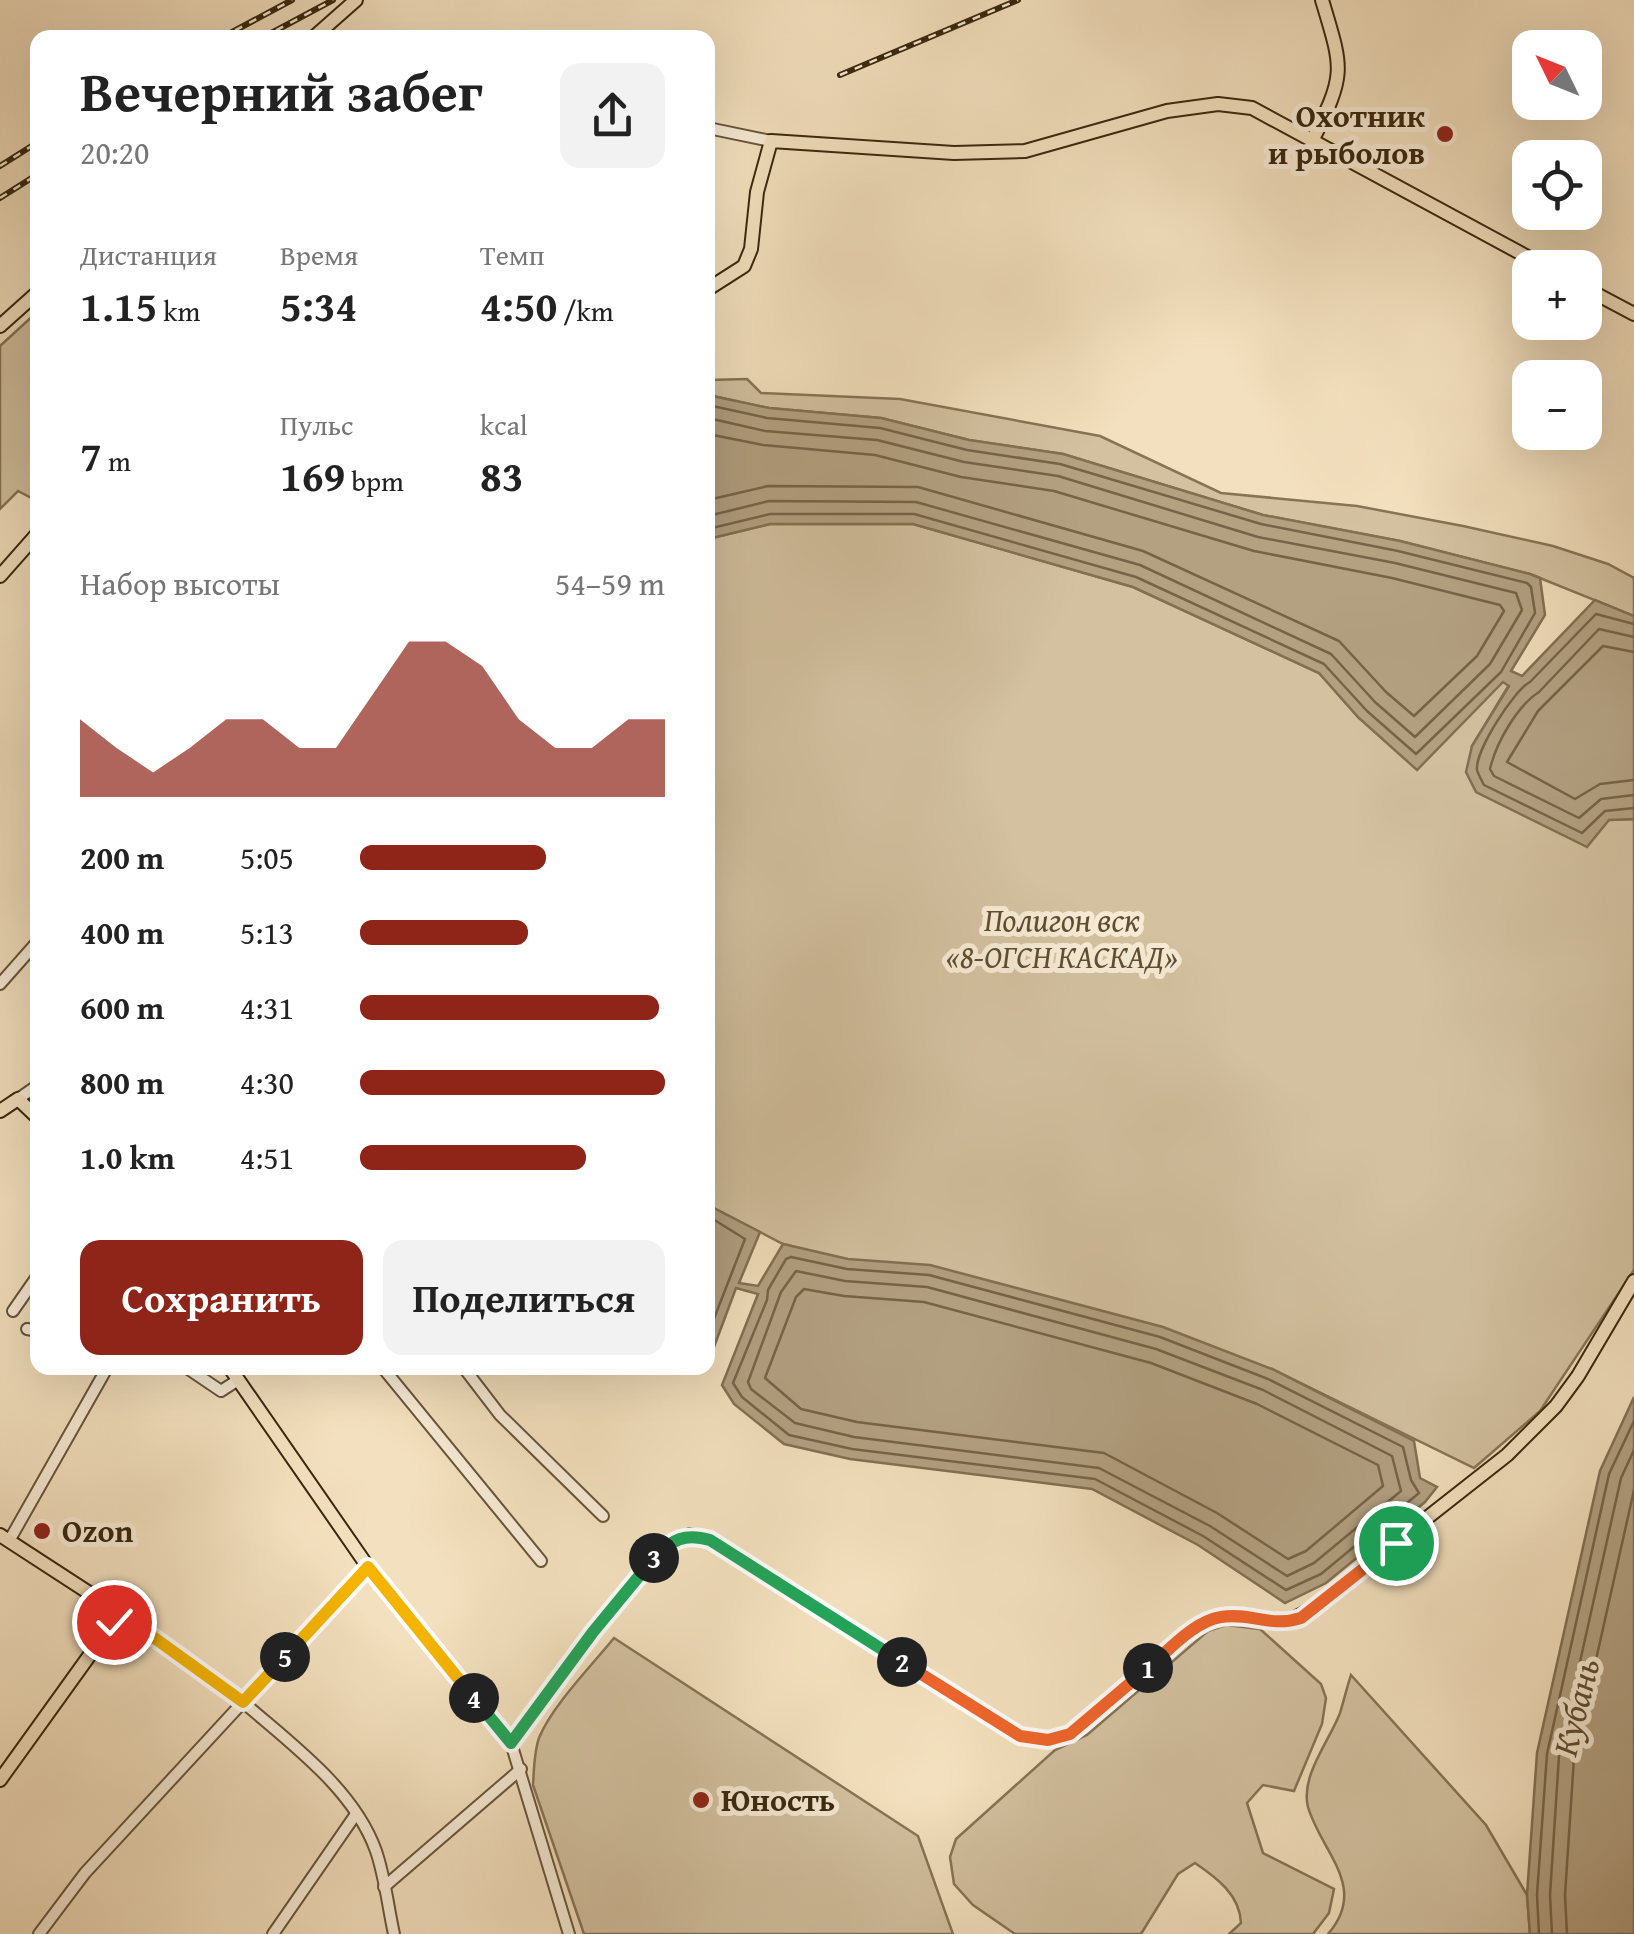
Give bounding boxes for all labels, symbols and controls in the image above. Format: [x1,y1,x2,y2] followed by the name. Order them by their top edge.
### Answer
[1512,30,1602,120] north arrow
[1512,30,1602,450] map controls
[80,51,483,131] text: Вечерний забег
[560,63,665,168] button: share
[1268,92,1426,176] place label: Охотник и рыболов
[1434,123,1456,145] marker: Охотник и рыболов
[80,129,149,176] text: 20:20
[1512,140,1602,230] button: locate
[80,234,217,275] text: Дистанция
[280,234,358,275] text: Время
[480,234,545,275] text: Темп
[1512,250,1602,340] button: +
[80,275,157,336] text: 1.15
[280,275,357,336] text: 5:34
[480,275,557,336] text: 4:50
[157,290,200,331] text: km
[557,290,614,331] text: /km
[1512,360,1602,450] button: −
[280,404,353,445] text: Пульс
[480,404,528,445] text: kcal
[80,425,102,486] text: 7
[102,440,131,481] text: m
[280,445,345,506] text: 169
[480,445,524,506] text: 83
[345,460,404,501] text: bpm
[80,560,280,607] text: Набор высоты
[555,560,665,607] text: 54–59 m
[80,834,164,881] text: 200 m
[240,834,294,881] text: 5:05
[946,896,1178,980] park label: Полигон вск «8-ОГСН КАСКАД»
[80,909,164,956] text: 400 m
[240,909,294,956] text: 5:13
[80,984,164,1031] text: 600 m
[240,984,294,1031] text: 4:31
[80,1059,164,1106] text: 800 m
[240,1059,294,1106] text: 4:30
[80,1134,175,1181] text: 1.0 km
[240,1134,294,1181] text: 4:51
[80,1240,363,1355] button: Сохранить
[383,1240,665,1355] button: Поделиться
[1354,1501,1439,1586] pin
[62,1507,133,1554] place label: Ozon
[1369,1516,1424,1571] icon: arrive
[31,1520,53,1542] marker: Ozon
[629,1533,679,1583] pin: 3
[647,1537,661,1578] text: 3
[72,1580,157,1665] pin
[87,1595,142,1650] icon: check
[260,1632,310,1682] pin: 5
[278,1636,292,1677] text: 5
[877,1637,927,1687] pin: 2
[895,1641,909,1682] text: 2
[1123,1643,1173,1693] pin: 1
[1141,1647,1155,1688] text: 1
[1539,1653,1612,1761] water label: Кубань
[449,1673,499,1723] pin: 4
[467,1677,481,1718] text: 4
[721,1776,835,1823] place label: Юность
[690,1789,712,1811] marker: Юность

